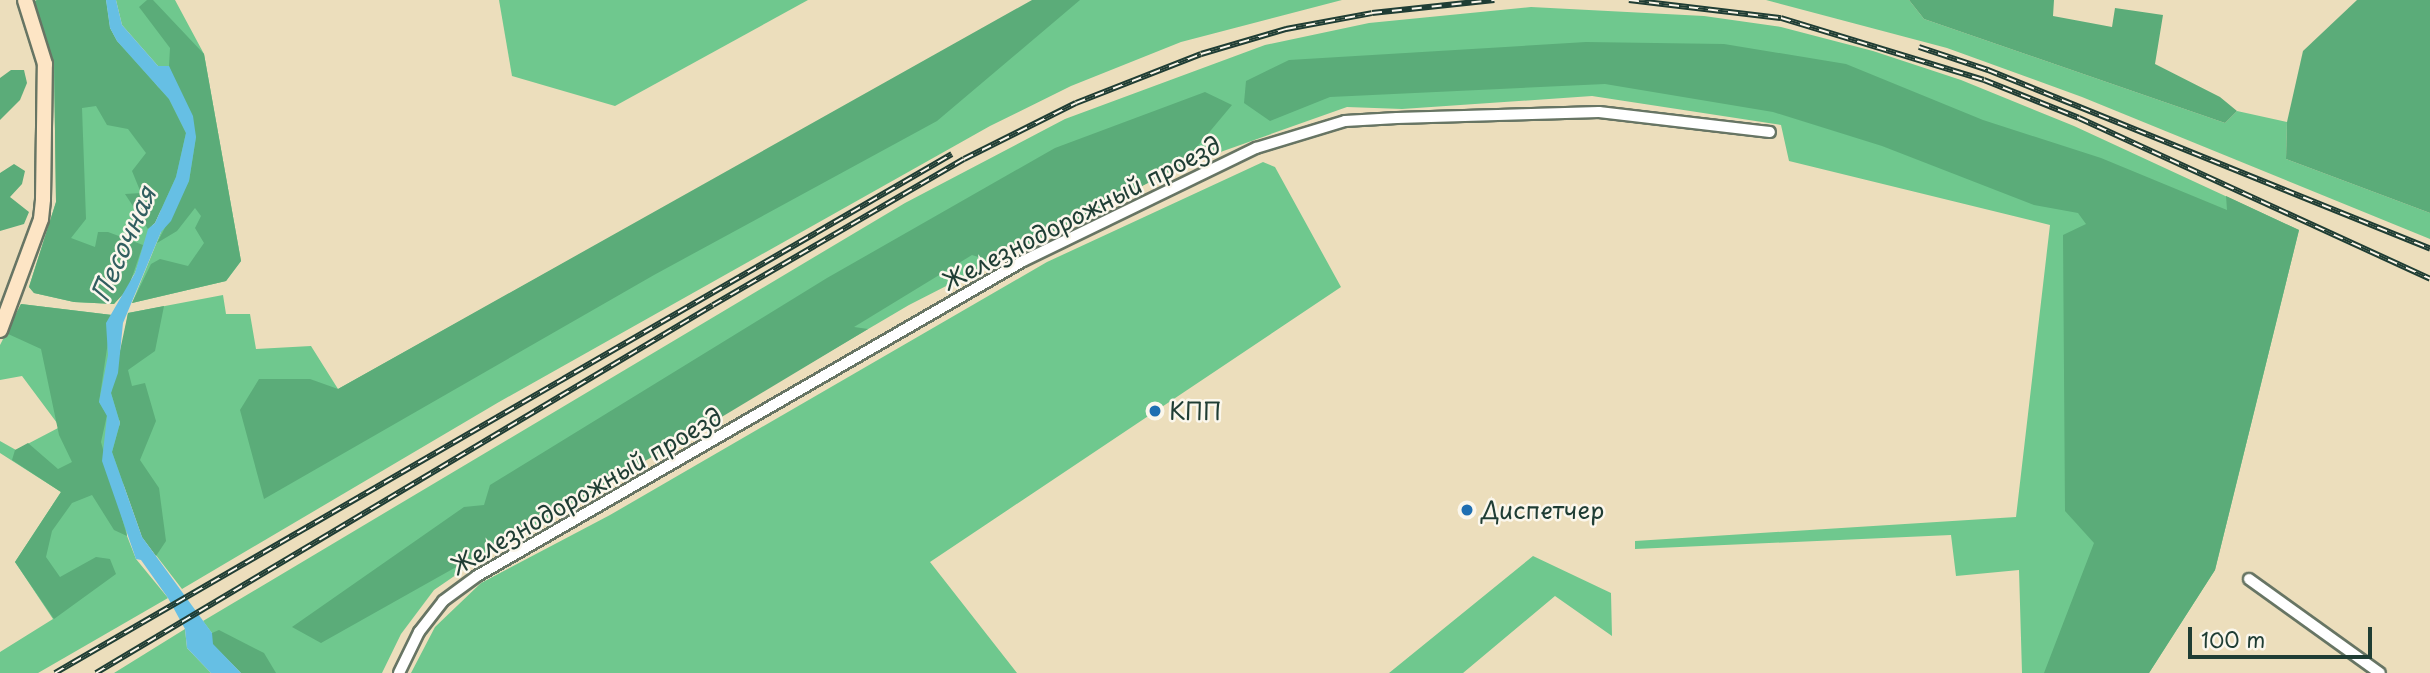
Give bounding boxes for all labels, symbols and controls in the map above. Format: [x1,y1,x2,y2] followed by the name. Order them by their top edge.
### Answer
[937,130,1225,296] street label: Железнодорожный проезд
[84,182,162,306] water label: Песочная
[1169,397,1222,425] place label: КПП
[445,401,727,581] street label: Железнодорожный проезд
[1147,403,1163,419] marker: КПП
[1481,496,1604,524] place label: Диспетчер
[1459,502,1475,518] marker: Диспетчер
[2192,614,2376,658] scale bar
[2201,623,2265,655] text: 100 m

